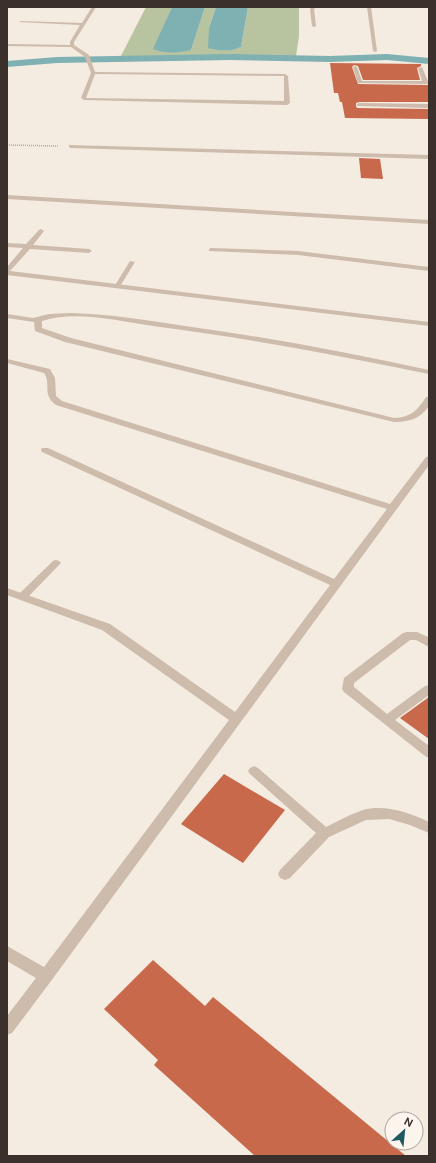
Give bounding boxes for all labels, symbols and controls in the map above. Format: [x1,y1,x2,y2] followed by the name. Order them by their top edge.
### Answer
[384,1111,424,1151] north arrow
[402,1114,415,1130] text: N

